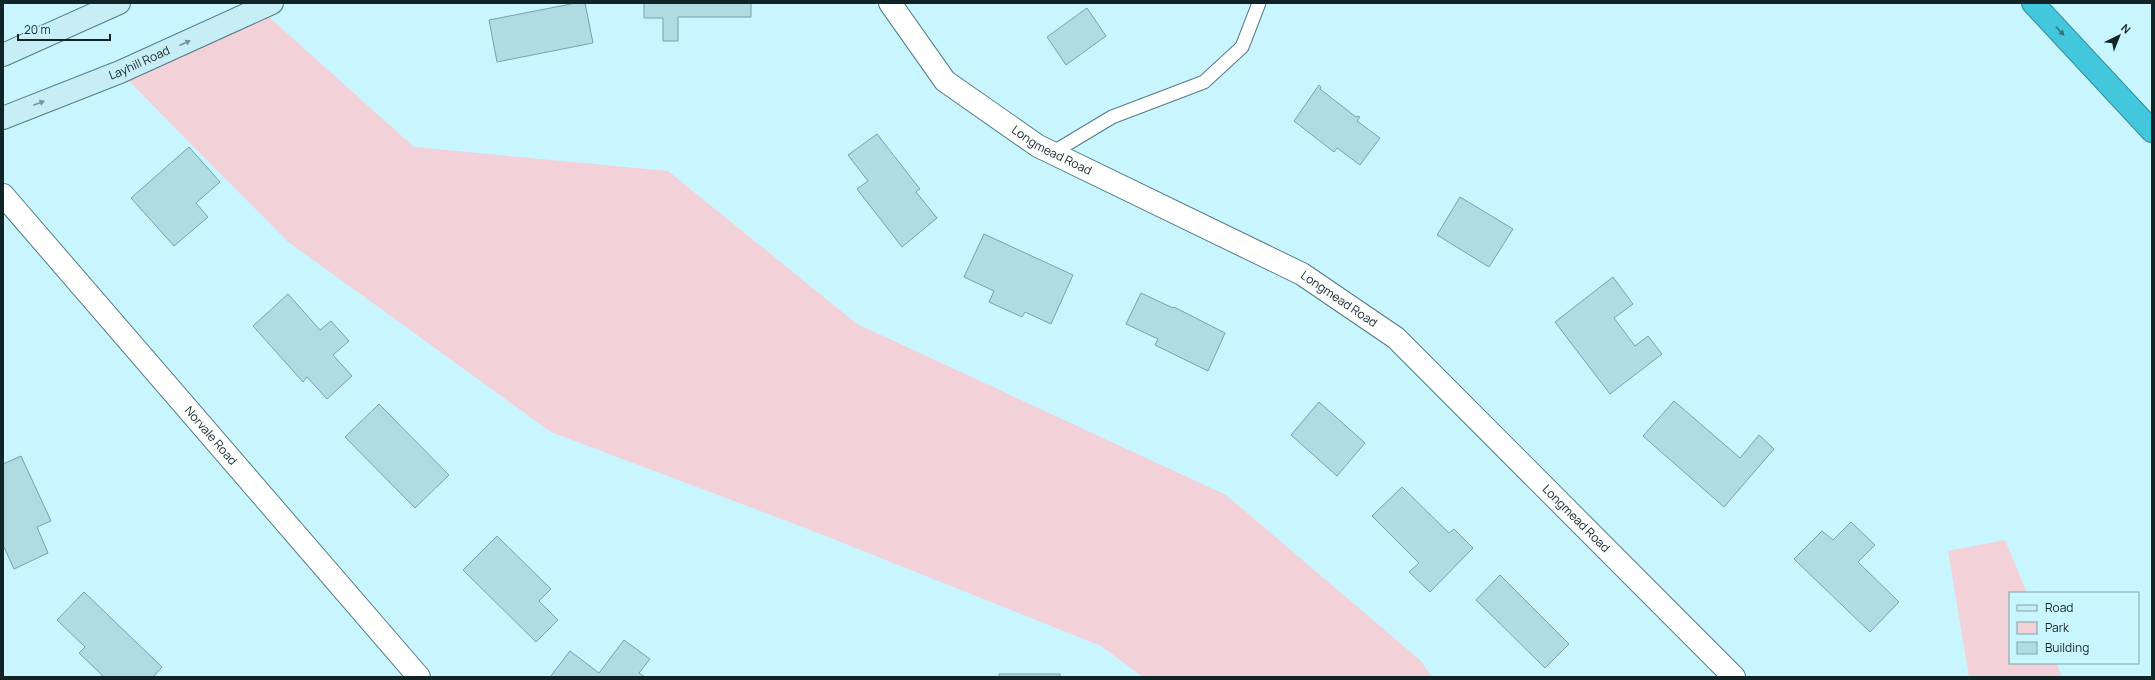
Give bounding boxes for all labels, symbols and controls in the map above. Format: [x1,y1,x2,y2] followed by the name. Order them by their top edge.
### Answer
[18,16,110,42] scale bar
[2099,16,2139,56] north arrow
[2118,20,2134,37] text: N
[24,21,51,38] text: 20 m
[2055,26,2065,36] one-way arrow
[179,39,191,46] one-way arrow
[106,42,172,84] street label: Layhill Road
[34,100,46,106] one-way arrow
[1008,121,1095,179] street label: Longmead Road
[1298,267,1381,331] street label: Longmead Road
[181,402,241,469] street label: Norvale Road
[1539,481,1614,556] street label: Longmead Road
[2009,592,2139,664] legend
[2045,599,2073,616] text: Road
[2045,619,2070,636] text: Park
[2045,639,2089,656] text: Building

